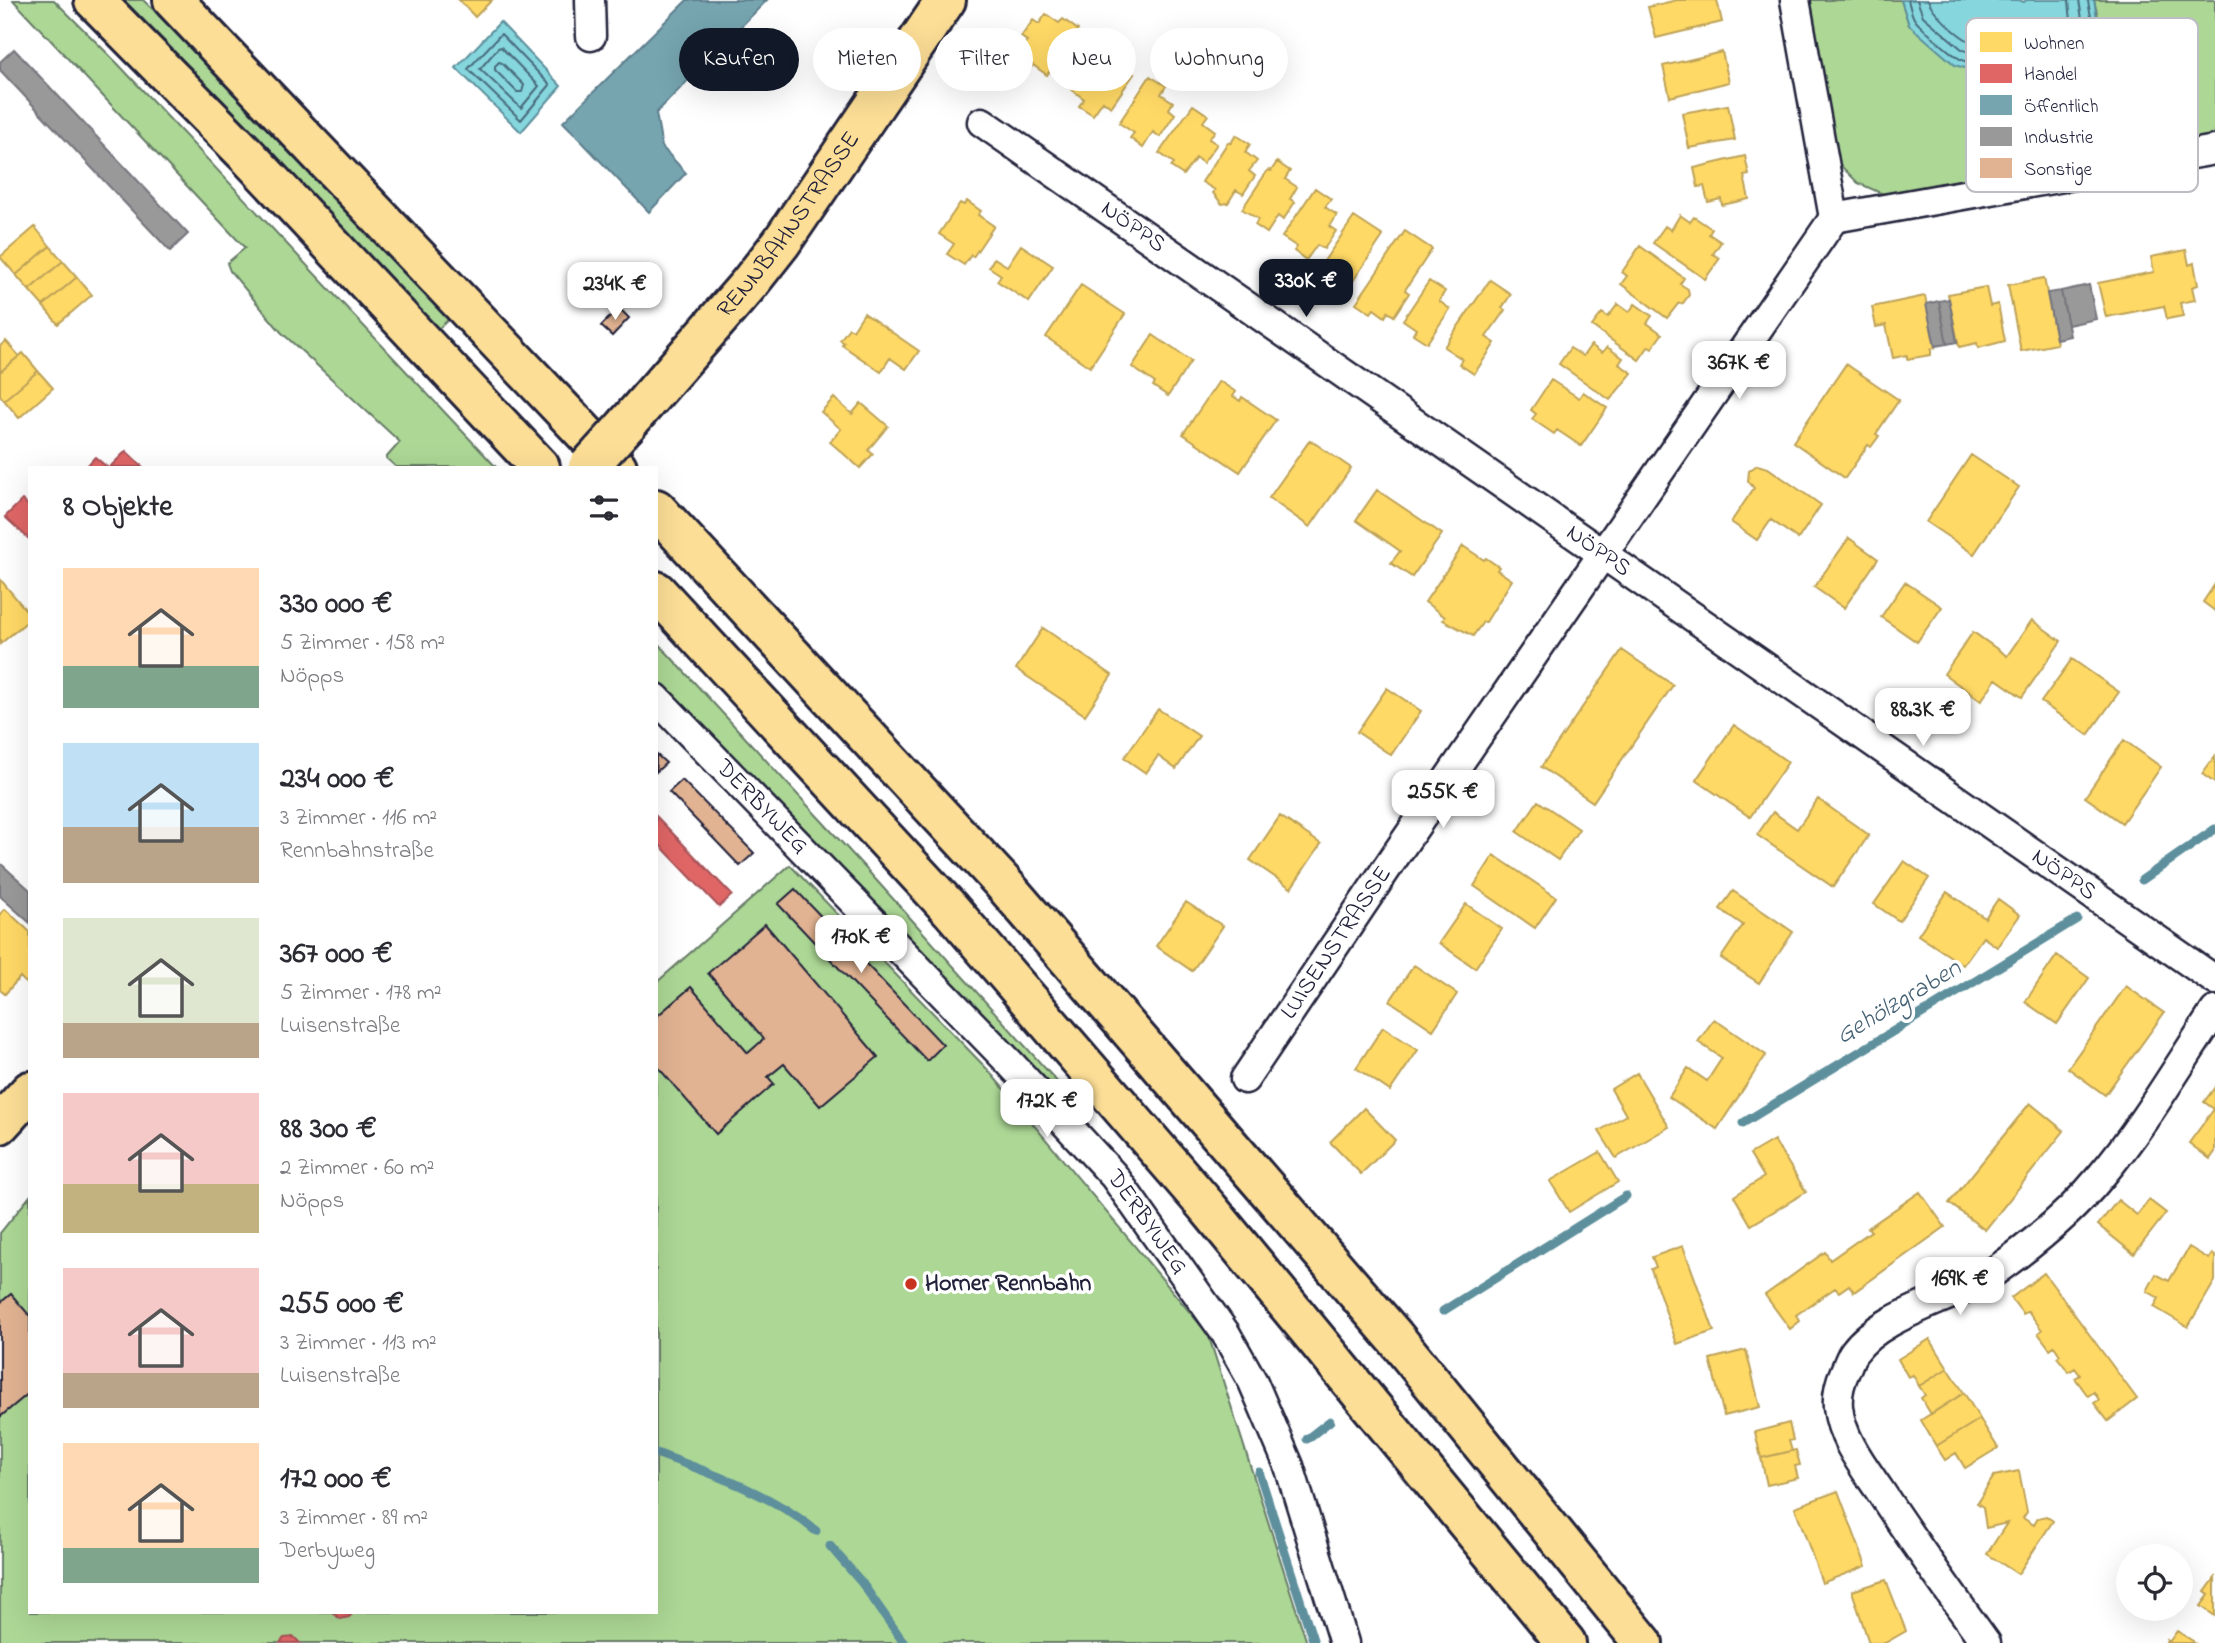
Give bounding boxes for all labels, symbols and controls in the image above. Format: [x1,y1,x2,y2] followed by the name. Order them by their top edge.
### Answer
[1966,18,2198,192] legend
[679,28,799,91] chip: Kaufen
[813,28,921,91] chip: Mieten
[935,28,1033,91] chip: Filter
[1047,28,1136,91] chip: Neu
[1150,28,1288,91] chip: Wohnung
[2024,31,2084,58] text: Wohnen
[2024,62,2077,89] text: Handel
[2024,94,2098,121] text: Öffentlich
[709,125,869,326] street label: RENNBAHNSTRASSE
[2024,125,2094,152] text: Industrie
[2024,157,2092,186] text: Sonstige
[1093,192,1173,262] street label: NÖPPS
[1249,260,1363,319] pin: 330K €
[558,262,672,322] pin: 234K €
[1275,265,1337,298] text: 330K €
[583,268,647,301] text: 234K €
[1682,342,1796,401] pin: 367K €
[1708,347,1770,380] text: 367K €
[63,486,173,530] text: 8 Objekte
[585,489,623,527] icon: filters
[1559,516,1638,586] street label: NÖPPS
[280,583,393,627] text: 330 000 €
[119,596,203,680] icon: home
[280,627,445,660] text: 5 Zimmer · 158 m²
[280,660,344,693] text: Nöpps
[1858,688,1988,748] pin: 88.3K €
[1891,694,1955,727] text: 88.3K €
[706,751,816,863] street label: DERBYWEG
[280,758,394,802] text: 234 000 €
[1386,770,1500,830] pin: 255K €
[119,771,203,855] icon: home
[1408,776,1478,809] text: 255K €
[280,802,437,835] text: 3 Zimmer · 116 m²
[280,835,434,868] text: Rennbahnstraße
[2024,840,2104,910] street label: NÖPPS
[1272,859,1401,1027] street label: LUISENSTRASSE
[804,916,918,975] pin: 170K €
[831,921,891,954] text: 170K €
[280,933,393,977] text: 367 000 €
[119,946,203,1030] icon: home
[1829,950,1970,1055] water label: Gehölzgraben
[280,977,441,1010] text: 5 Zimmer · 178 m²
[280,1010,400,1043] text: Luisenstraße
[990,1080,1104,1139] pin: 172K €
[1016,1085,1078,1118] text: 172K €
[280,1108,377,1152] text: 88 300 €
[119,1121,203,1205] icon: home
[280,1152,434,1185] text: 2 Zimmer · 60 m²
[1097,1162,1196,1282] street label: DERBYWEG
[280,1185,344,1218] text: Nöpps
[1903,1258,2017,1317] pin: 169K €
[1931,1263,1989,1296] text: 169K €
[925,1267,1092,1302] place label: Horner Rennbahn
[903,1276,919,1292] marker: Horner Rennbahn
[280,1283,404,1327] text: 255 000 €
[119,1296,203,1380] icon: home
[280,1327,437,1360] text: 3 Zimmer · 113 m²
[280,1360,400,1393] text: Luisenstraße
[280,1458,392,1502] text: 172 000 €
[119,1471,203,1555] icon: home
[280,1502,428,1535] text: 3 Zimmer · 89 m²
[280,1535,375,1568] text: Derbyweg
[2116,1544,2193,1621] map controls
[2116,1544,2193,1621] button: locate

